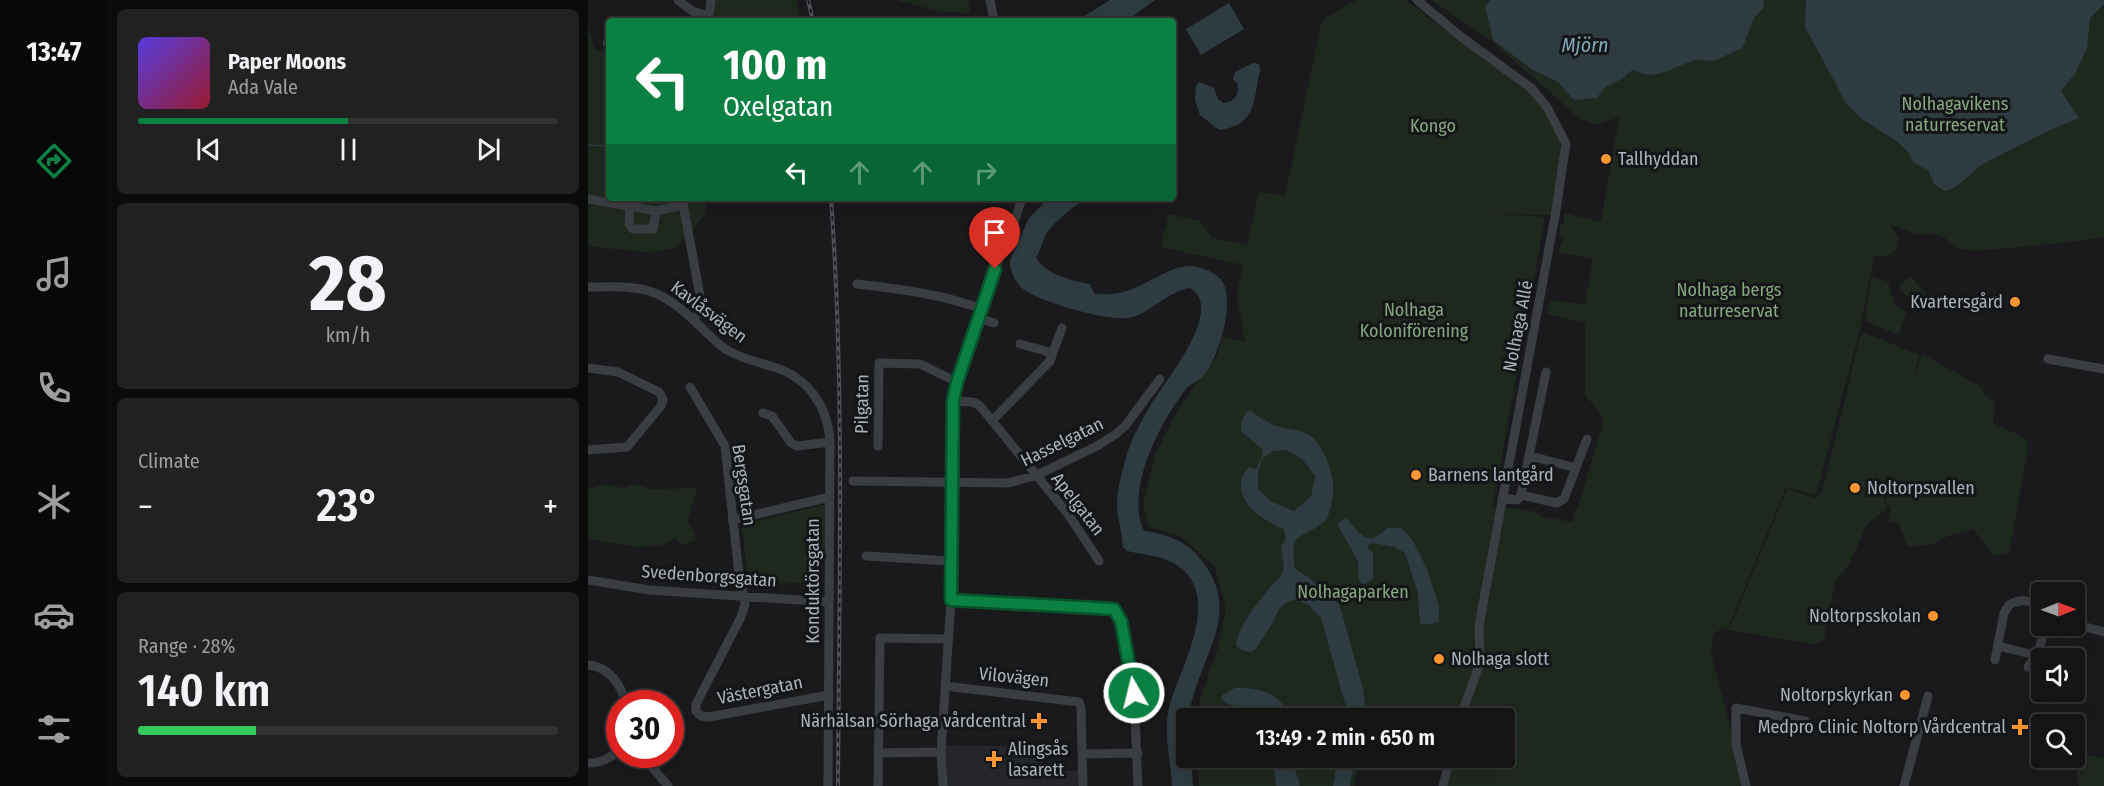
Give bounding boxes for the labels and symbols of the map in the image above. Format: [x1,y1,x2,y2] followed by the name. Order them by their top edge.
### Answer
[1561,33,1609,57] water label: Mjörn
[1902,93,2009,136] park label: Nolhagavikens naturreservat
[1410,115,1456,137] park label: Kongo
[1618,148,1699,170] place label: Tallhyddan
[1599,152,1613,166] marker: Tallhyddan
[969,207,1020,269] pin
[667,276,751,348] street label: Kavlåsvägen
[1498,279,1538,373] street label: Nolhaga Allé
[1677,279,1782,322] park label: Nolhaga bergs naturreservat
[1910,291,2003,313] place label: Kvartersgård
[2008,295,2022,309] marker: Kvartersgård
[1360,299,1469,342] park label: Nolhaga Koloniförening
[850,374,874,434] street label: Pilgatan
[1017,413,1107,471] street label: Hasselgatan
[727,443,761,527] street label: Bergsgatan
[1428,464,1554,486] place label: Barnens lantgård
[1047,468,1109,540] street label: Apelgatan
[1409,468,1423,482] marker: Barnens lantgård
[1867,477,1975,499] place label: Noltorpsvallen
[1848,481,1862,495] marker: Noltorpsvallen
[802,518,824,644] street label: Konduktörsgatan
[641,560,777,592] street label: Svedenborgsgatan
[1297,581,1409,603] park label: Nolhagaparken
[2031,582,2085,636] north arrow
[1809,605,1921,627] place label: Noltorpsskolan
[1926,609,1940,623] marker: Noltorpsskolan
[1451,648,1549,670] place label: Nolhaga slott
[1432,652,1446,666] marker: Nolhaga slott
[1102,661,1166,725] position arrow
[978,662,1050,692] street label: Vilovägen
[716,671,804,709] street label: Västergatan
[1780,684,1893,706] place label: Noltorpskyrkan
[1898,688,1912,702] marker: Noltorpskyrkan
[606,690,684,768] speed limit sign: 30
[800,710,1026,732] place label: Närhälsan Sörhaga vårdcentral
[1030,712,1048,730] marker: Närhälsan Sörhaga vårdcentral
[1758,716,2006,738] place label: Medpro Clinic Noltorp Vårdcentral
[2011,718,2029,736] marker: Medpro Clinic Noltorp Vårdcentral
[1008,738,1069,781] place label: Alingsås lasarett
[985,750,1003,768] marker: Alingsås lasarett

